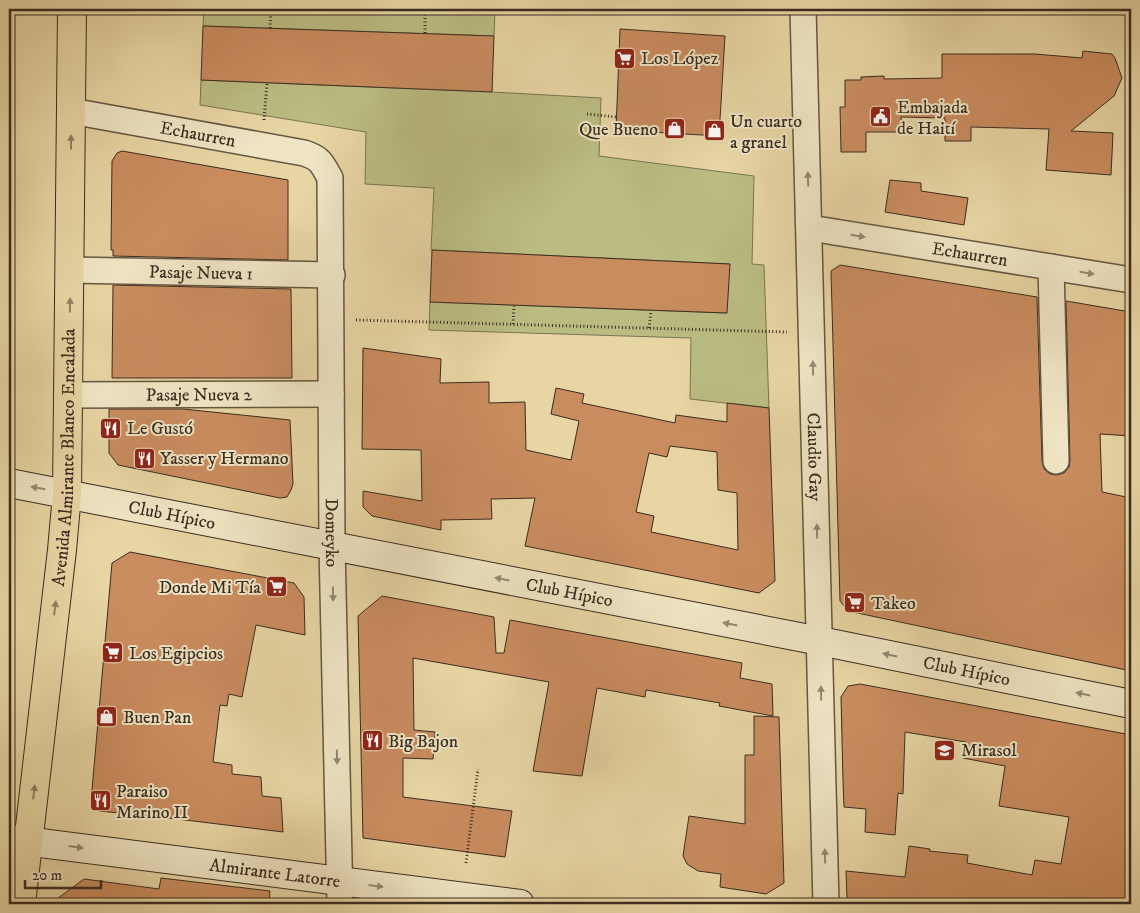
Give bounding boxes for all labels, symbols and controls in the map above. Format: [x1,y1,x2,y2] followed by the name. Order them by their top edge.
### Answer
[613,46,637,70] supermarket icon: Los López
[641,48,719,70] place label: Los López
[897,97,968,140] place label: Embajada de Haití
[869,105,893,129] public building icon: Embajada de Haití
[730,111,802,154] place label: Un cuarto a granel
[158,117,238,153] street label: Echaurren
[662,117,686,141] shop icon: Que Bueno
[579,119,658,141] place label: Que Bueno
[702,119,726,143] shop icon: Un cuarto a granel
[67,134,75,150] one-way arrow
[804,171,812,187] one-way arrow
[850,232,866,240] one-way arrow
[930,238,1010,272] street label: Echaurren
[149,262,253,285] street label: Pasaje Nueva 1
[1080,269,1096,277] one-way arrow
[66,297,74,313] one-way arrow
[48,328,81,588] street label: Avenida Almirante Blanco Encalada
[809,360,817,376] one-way arrow
[146,384,252,407] street label: Pasaje Nueva 2
[801,412,826,502] street label: Claudio Gay
[99,416,123,440] restaurant icon: Le Gustó
[127,418,193,440] place label: Le Gustó
[132,446,156,470] restaurant icon: Yasser y Hermano
[160,448,289,470] place label: Yasser y Hermano
[29,484,45,492] one-way arrow
[126,496,217,535] street label: Club Hípico
[320,498,342,568] street label: Domeyko
[813,522,821,538] one-way arrow
[494,574,510,582] one-way arrow
[524,574,615,612] street label: Club Hípico
[265,575,289,599] supermarket icon: Donde Mi Tía
[159,577,261,599] place label: Donde Mi Tía
[329,587,337,603] one-way arrow
[843,591,867,615] supermarket icon: Takeo
[871,593,916,615] place label: Takeo
[51,600,59,616] one-way arrow
[722,619,738,627] one-way arrow
[101,641,125,665] supermarket icon: Los Egipcios
[129,643,223,665] place label: Los Egipcios
[881,651,897,659] one-way arrow
[921,652,1012,691] street label: Club Hípico
[817,685,825,701] one-way arrow
[1076,690,1091,698] one-way arrow
[95,705,119,729] shop icon: Buen Pan
[123,707,192,729] place label: Buen Pan
[360,729,384,753] restaurant icon: Big Bajon
[388,731,459,753] place label: Big Bajon
[933,738,957,762] school or university icon: Mirasol
[961,740,1017,762] place label: Mirasol
[333,749,341,765] one-way arrow
[116,781,188,824] place label: Paraiso Marino II
[30,784,38,800] one-way arrow
[88,789,112,813] restaurant icon: Paraiso Marino II
[68,843,84,851] one-way arrow
[821,847,829,863] one-way arrow
[208,855,341,893] street label: Almirante Latorre
[25,858,101,890] scale bar
[32,866,62,885] text: 20 m
[368,882,384,890] one-way arrow

